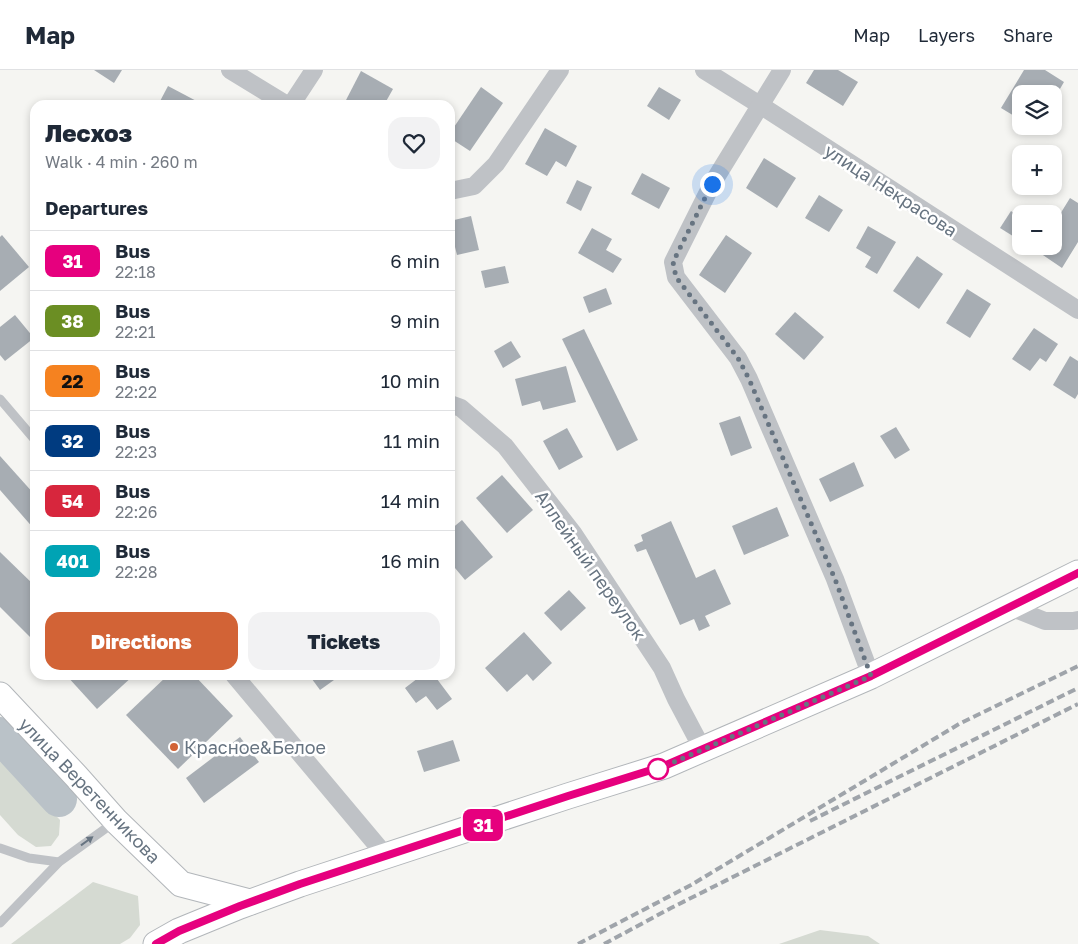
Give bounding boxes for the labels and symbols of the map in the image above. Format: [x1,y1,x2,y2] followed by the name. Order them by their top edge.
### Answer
[820,139,962,241] street label: улица Некрасова
[700,172,725,197] your location
[531,486,651,644] street label: Аллейный переулок
[15,712,165,868] street label: улица Веретенникова
[184,736,326,758] place label: Красное&Белое
[168,741,180,753] marker: Красное&Белое
[647,758,669,780] unlabelled marker
[460,809,506,841] line badge: 31
[81,837,94,847] one-way arrow

